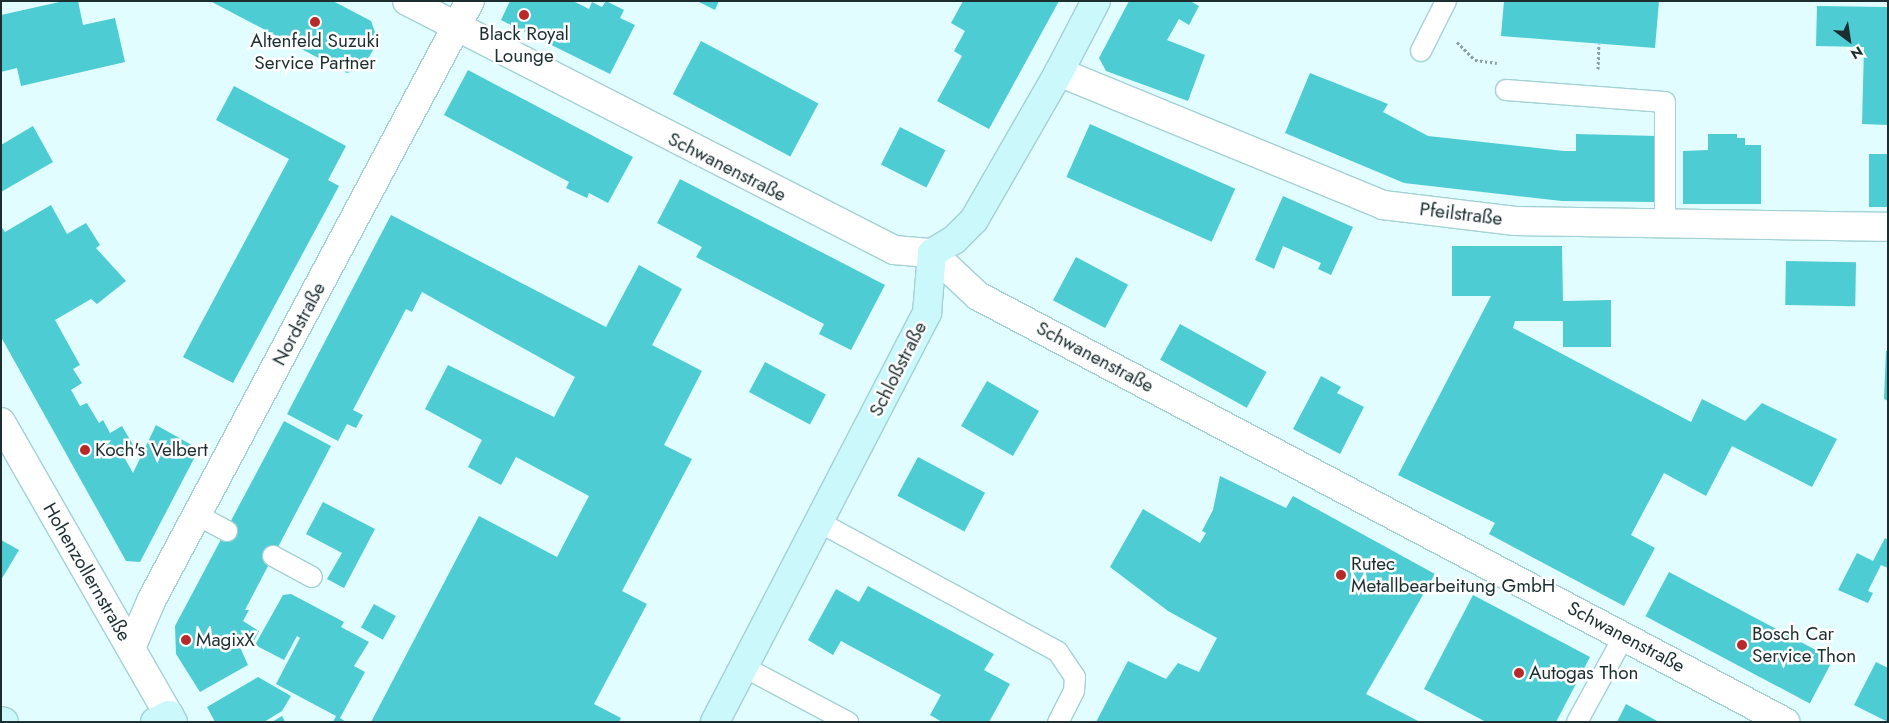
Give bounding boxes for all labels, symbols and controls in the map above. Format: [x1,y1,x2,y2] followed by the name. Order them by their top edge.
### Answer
[518,9,530,21] marker: Black Royal Lounge
[1824,15,1874,65] north arrow
[309,16,321,28] marker: Altenfeld Suzuki Service Partner
[479,23,569,67] place label: Black Royal Lounge
[250,30,380,74] place label: Altenfeld Suzuki Service Partner
[1847,41,1867,64] text: N
[664,127,790,207] street label: Schwanenstraße
[1418,198,1504,230] street label: Pfeilstraße
[268,279,330,369] street label: Nordstraße
[1032,317,1158,397] street label: Schwanenstraße
[864,318,932,420] street label: Schloßstraße
[95,439,208,461] place label: Koch's Velbert
[79,444,91,456] marker: Koch's Velbert
[38,499,136,645] street label: Hohenzollernstraße
[1351,553,1555,597] place label: Rutec Metallbearbeitung GmbH
[1335,569,1347,581] marker: Rutec Metallbearbeitung GmbH
[1563,597,1689,677] street label: Schwanenstraße
[1752,623,1856,667] place label: Bosch Car Service Thon
[196,629,255,651] place label: MagixX
[180,634,192,646] marker: MagixX
[1736,639,1748,651] marker: Bosch Car Service Thon
[1529,662,1639,684] place label: Autogas Thon
[1513,667,1525,679] marker: Autogas Thon

